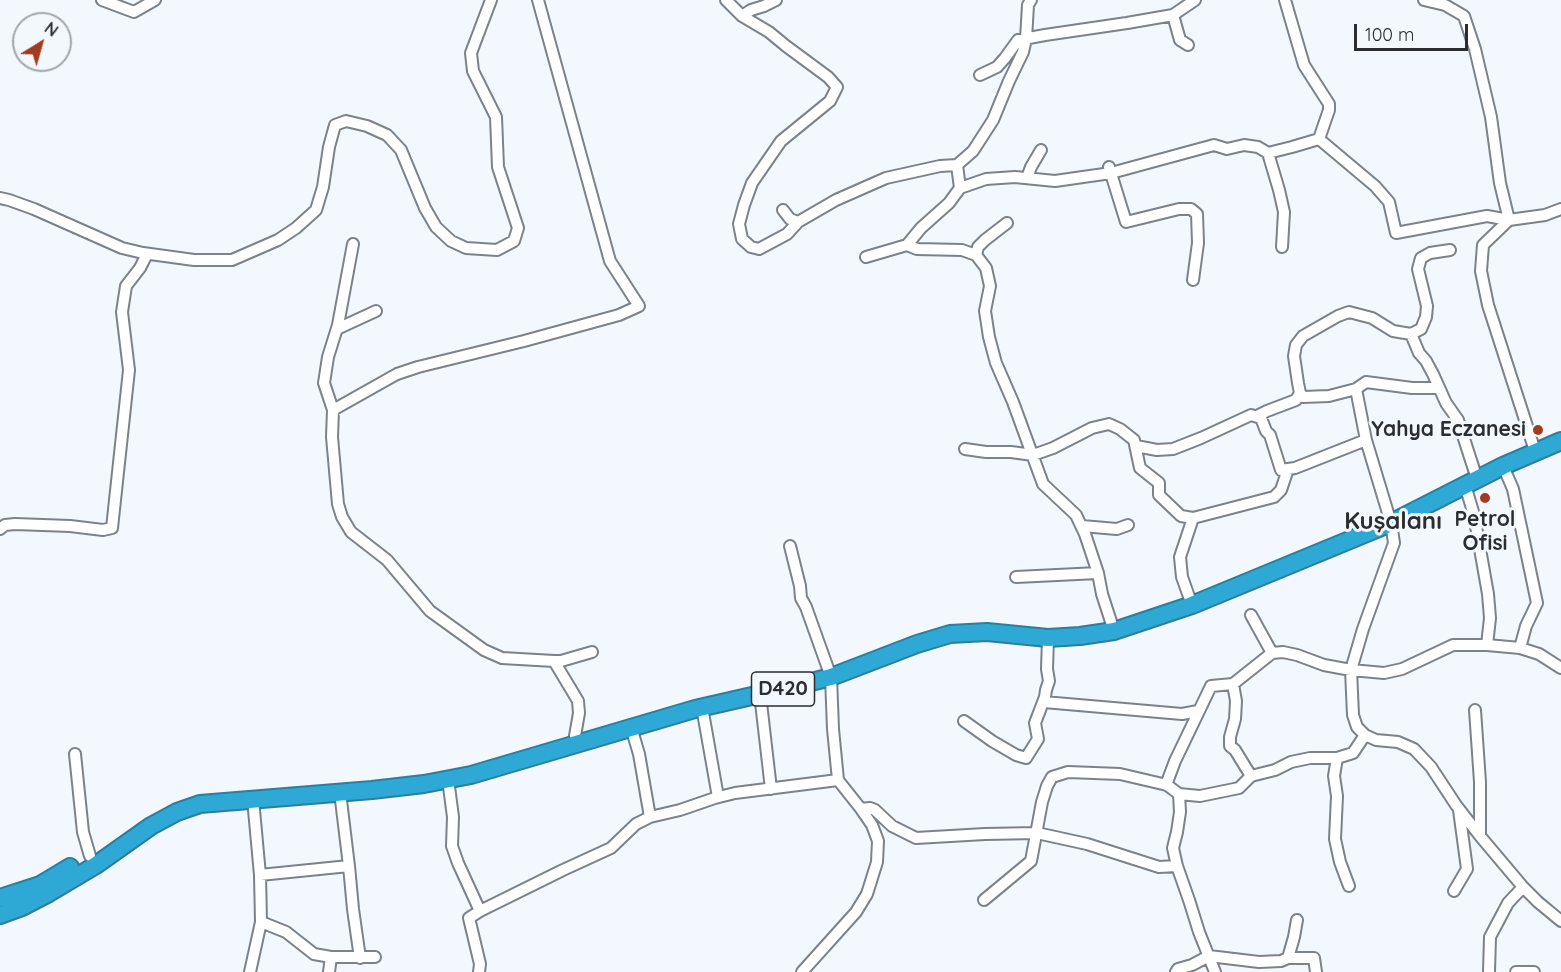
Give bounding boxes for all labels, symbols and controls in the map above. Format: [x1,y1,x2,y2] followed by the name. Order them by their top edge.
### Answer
[12,12,72,72] north arrow
[1357,12,1471,50] scale bar
[41,18,62,41] text: N
[1365,23,1414,46] text: 100 m
[1371,417,1526,443] place label: Yahya Eczanesi
[1531,423,1545,437] marker: Yahya Eczanesi
[1478,491,1492,505] marker: Petrol Ofisi
[1455,507,1515,557] place label: Petrol Ofisi
[1344,508,1442,536] district label: Kuşalanı
[752,672,814,706] road number: D420

